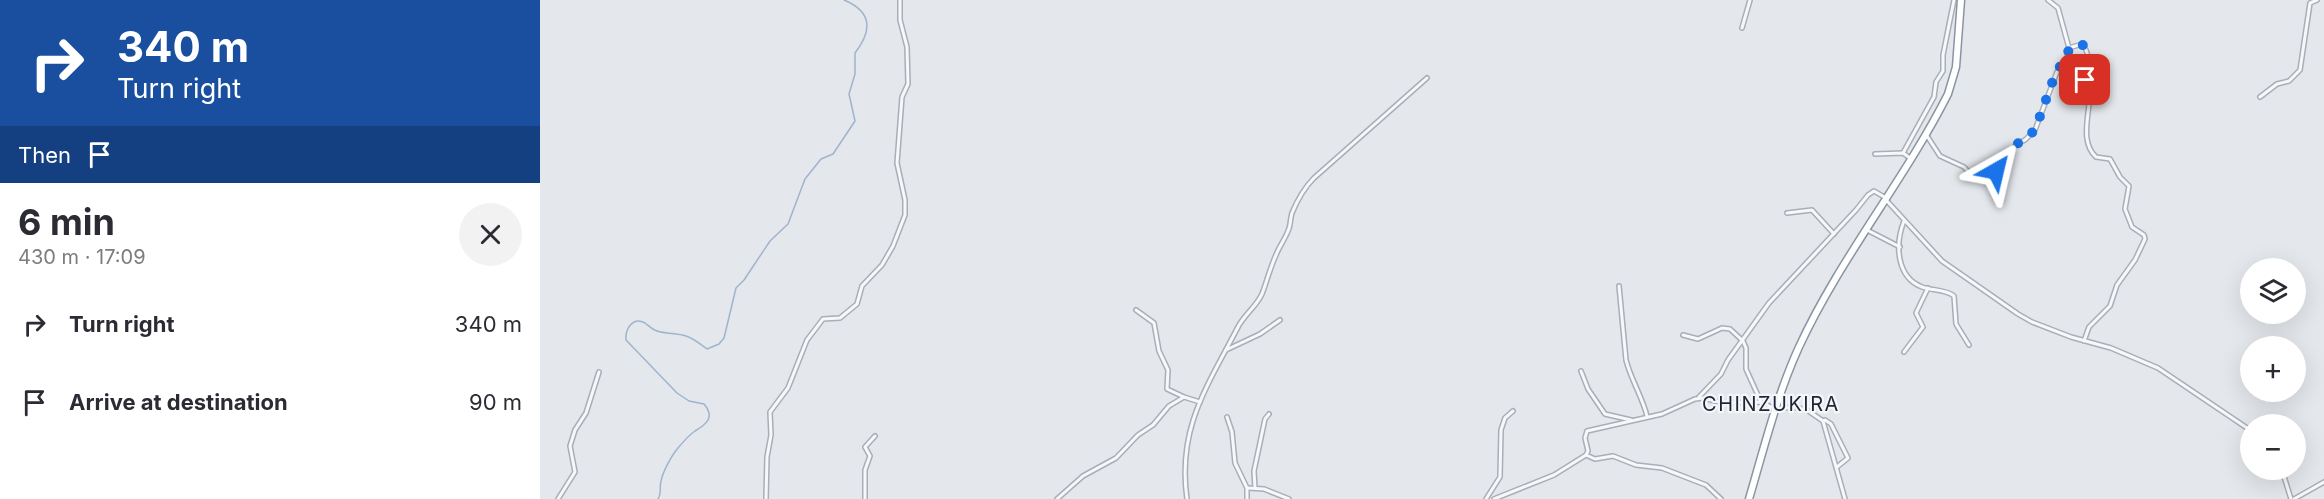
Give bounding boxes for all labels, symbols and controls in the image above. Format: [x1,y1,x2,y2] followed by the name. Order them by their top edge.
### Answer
[117,21,249,72] text: 340 m
[18,24,96,102] icon: right
[2059,54,2110,105] pin
[2068,63,2101,96] icon: arrive
[117,72,241,105] text: Turn right
[83,138,116,171] icon: arrive
[1964,139,2028,203] position arrow
[18,142,71,168] text: Then
[18,200,115,244] text: 6 min
[459,203,522,266] button: close
[18,245,146,269] text: 430 m · 17:09
[2240,258,2306,480] map controls
[2240,258,2306,324] button: layers
[18,308,51,341] icon: right
[69,311,175,337] text: Turn right
[455,311,522,337] text: 340 m
[2240,336,2306,402] button: +
[18,386,51,419] icon: arrive
[69,389,288,415] text: Arrive at destination
[469,389,522,415] text: 90 m
[1702,392,1840,416] district label: CHINZUKIRA
[2240,414,2306,480] button: −

